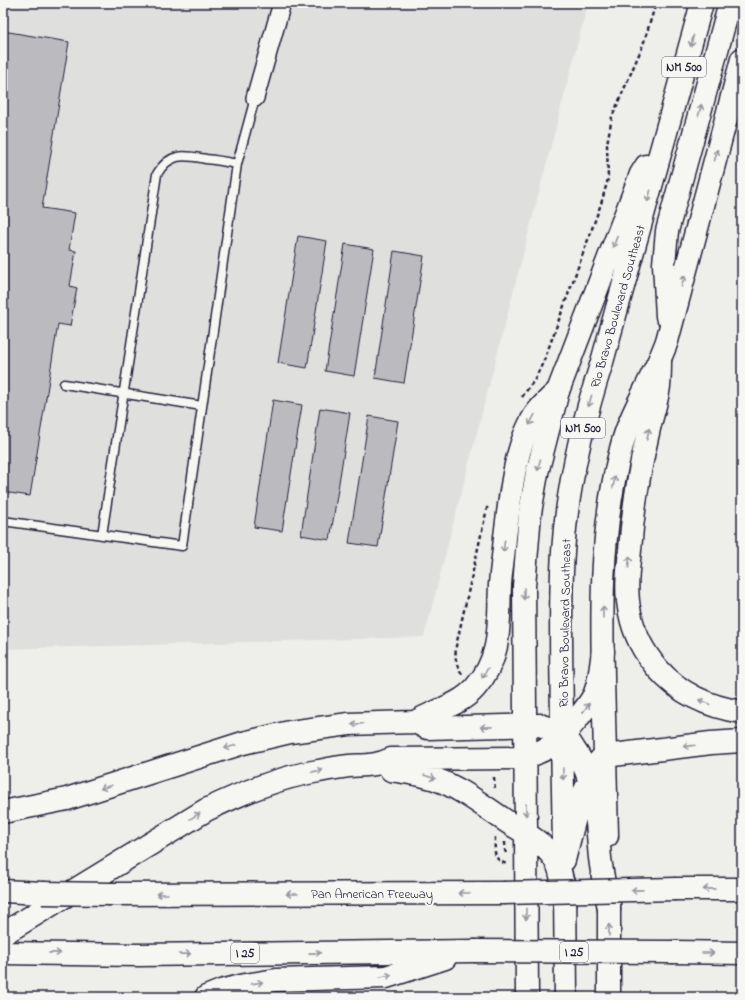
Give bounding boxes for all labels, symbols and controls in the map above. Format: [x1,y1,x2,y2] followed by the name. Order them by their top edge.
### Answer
[687,34,695,47] one-way arrow
[662,57,706,77] road number: NM 500
[697,104,704,117] one-way arrow
[713,149,721,162] one-way arrow
[645,189,652,202] one-way arrow
[586,222,651,390] street label: Rio Bravo Boulevard Southeast
[610,235,618,247] one-way arrow
[680,275,687,288] one-way arrow
[586,395,593,408] one-way arrow
[528,414,536,426] one-way arrow
[561,418,605,438] road number: NM 500
[644,428,652,441] one-way arrow
[535,459,542,472] one-way arrow
[610,476,618,489] one-way arrow
[555,538,576,708] street label: Rio Bravo Boulevard Southeast
[501,539,508,552] one-way arrow
[625,556,632,569] one-way arrow
[520,587,528,600] one-way arrow
[599,606,607,619] one-way arrow
[481,667,489,679] one-way arrow
[699,698,711,706] one-way arrow
[582,703,590,714] one-way arrow
[351,720,364,728] one-way arrow
[480,723,493,730] one-way arrow
[683,742,696,750] one-way arrow
[223,744,236,751] one-way arrow
[310,767,323,775] one-way arrow
[559,767,567,780] one-way arrow
[423,774,436,781] one-way arrow
[100,784,113,791] one-way arrow
[522,803,530,816] one-way arrow
[189,812,201,820] one-way arrow
[311,885,433,905] street label: Pan American Freeway
[703,885,716,893] one-way arrow
[631,886,644,894] one-way arrow
[458,889,471,897] one-way arrow
[156,890,169,898] one-way arrow
[286,890,299,898] one-way arrow
[523,907,530,920] one-way arrow
[605,924,613,937] one-way arrow
[560,942,588,962] road number: I 25
[231,943,259,963] road number: I 25
[308,949,321,957] one-way arrow
[701,949,714,957] one-way arrow
[48,950,61,957] one-way arrow
[178,950,191,958] one-way arrow
[379,971,392,979] one-way arrow
[250,979,263,987] one-way arrow

